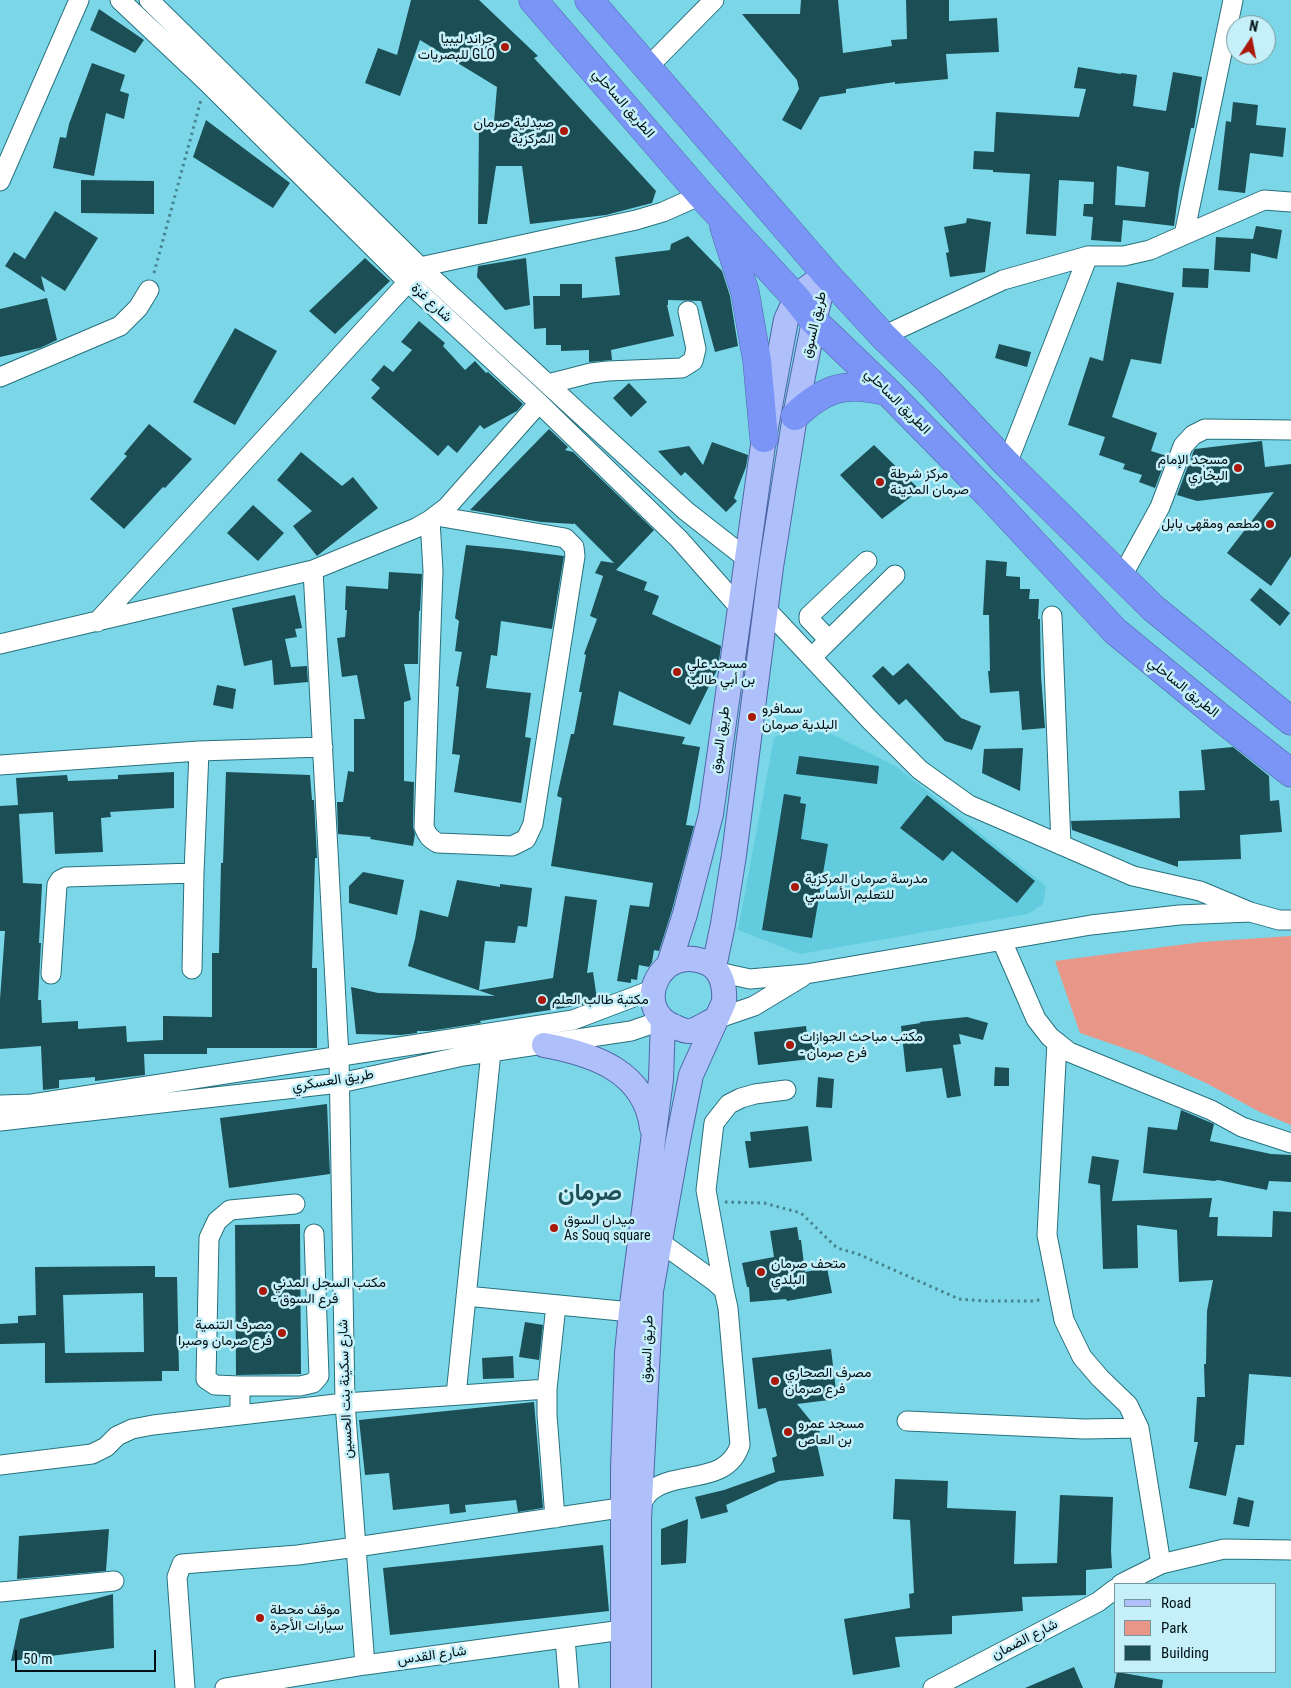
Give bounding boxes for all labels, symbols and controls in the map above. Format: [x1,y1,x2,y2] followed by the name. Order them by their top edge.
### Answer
[1226,15,1276,65] north arrow
[1248,18,1259,35] text: N
[418,31,495,64] place label: جراند ليبيا للبصريات GLO
[499,41,511,53] marker: جراند ليبيا للبصريات GLO
[588,66,658,142] street label: الطريق الساحلي
[474,115,554,148] place label: صيدلية صرمان المركزية
[558,125,570,137] marker: صيدلية صرمان المركزية
[407,280,455,326] street label: شارع غزة
[799,290,831,360] street label: طريق السوق
[861,366,933,438] street label: الطريق الساحلي
[1158,452,1228,484] place label: مسجد الإمام البخاري
[1232,462,1244,474] marker: مسجد الإمام البخاري
[890,466,969,498] place label: مركز شرطة صرمان المدينة
[874,476,886,488] marker: مركز شرطة صرمان المدينة
[1161,516,1260,532] place label: مطعم ومقهى بابل
[1264,518,1276,530] marker: مطعم ومقهى بابل
[1144,654,1222,722] street label: الطريق الساحلي
[687,656,755,689] place label: مسجد علي بن أبي طالب
[671,666,683,678] marker: مسجد علي بن أبي طالب
[762,701,837,734] place label: سمافرو البلدية صرمان
[708,705,734,775] street label: طريق السوق
[746,711,758,723] marker: سمافرو البلدية صرمان
[805,871,928,904] place label: مدرسة صرمان المركزية للتعليم الأساسي
[789,881,801,893] marker: مدرسة صرمان المركزية للتعليم الأساسي
[552,992,649,1008] place label: مكتبة طالب العلم
[536,994,548,1006] marker: مكتبة طالب العلم
[800,1029,923,1062] place label: مكتب مباحث الجوازات - فرع صرمان
[784,1039,796,1051] marker: مكتب مباحث الجوازات - فرع صرمان
[291,1066,375,1096] street label: طريق العسكري
[558,1180,622,1208] district label: صرمان
[564,1212,651,1244] place label: ميدان السوق As Souq square
[548,1222,560,1234] marker: ميدان السوق As Souq square
[771,1256,846,1288] place label: متحف صرمان البلدي
[755,1266,767,1278] marker: متحف صرمان البلدي
[273,1275,386,1308] place label: مكتب السجل المدني - فرع السوق
[257,1285,269,1297] marker: مكتب السجل المدني - فرع السوق
[638,1315,658,1383] street label: طريق السوق
[178,1317,272,1350] place label: مصرف التنمية فرع صرمان وصبرا
[335,1319,357,1459] street label: شارع سكينة بنت الحسين
[276,1327,288,1339] marker: مصرف التنمية فرع صرمان وصبرا
[785,1365,871,1398] place label: مصرف الصحاري فرع صرمان
[769,1375,781,1387] marker: مصرف الصحاري فرع صرمان
[798,1416,864,1448] place label: مسجد عمرو بن العاص
[782,1426,794,1438] marker: مسجد عمرو بن العاص
[1114,1583,1276,1673] legend
[1161,1594,1191,1612] text: Road
[270,1602,344,1634] place label: موقف محطة سيارات الأجرة
[254,1612,266,1624] marker: موقف محطة سيارات الأجرة
[989,1616,1061,1664] street label: شارع الضمان
[1161,1619,1188,1637] text: Park
[18,1640,159,1672] scale bar
[396,1643,468,1669] street label: شارع القدس
[1161,1644,1209,1662] text: Building
[23,1650,53,1668] text: 50 m

